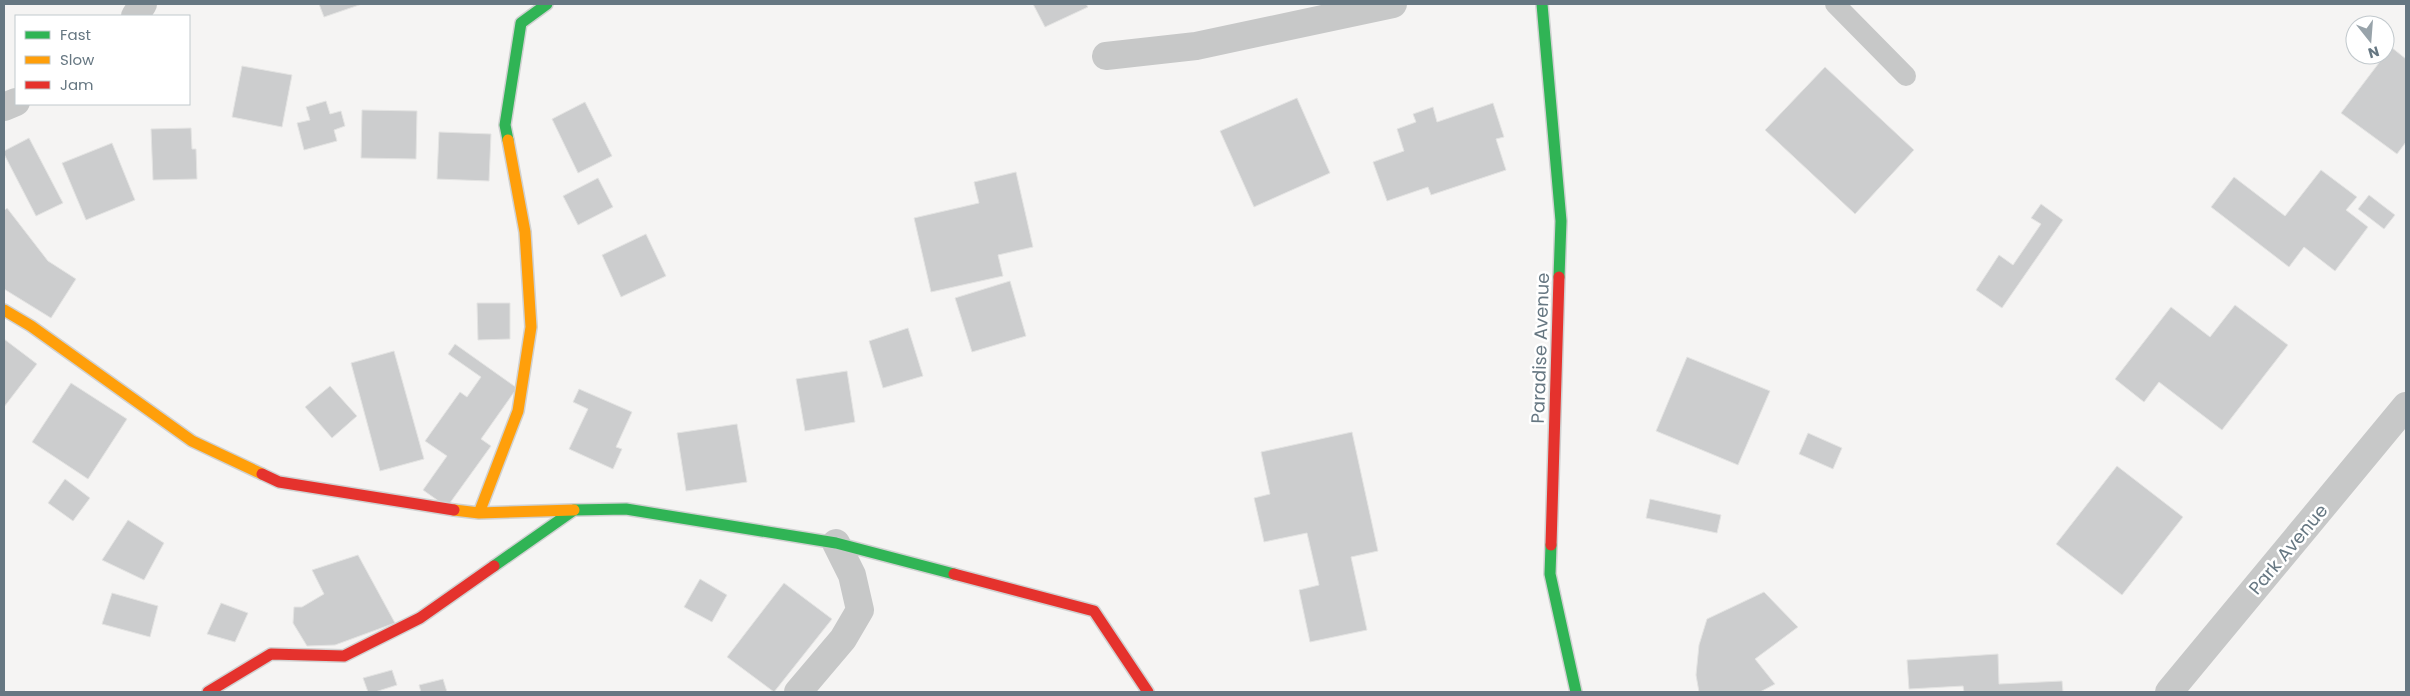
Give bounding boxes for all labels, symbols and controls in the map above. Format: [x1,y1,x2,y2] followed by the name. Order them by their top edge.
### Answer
[15,15,190,105] legend
[2345,15,2395,65] north arrow
[60,24,91,45] text: Fast
[2366,41,2382,64] text: N
[60,49,95,70] text: Slow
[60,74,94,95] text: Jam
[1525,272,1555,424] street label: Paradise Avenue
[2243,498,2333,600] street label: Park Avenue

